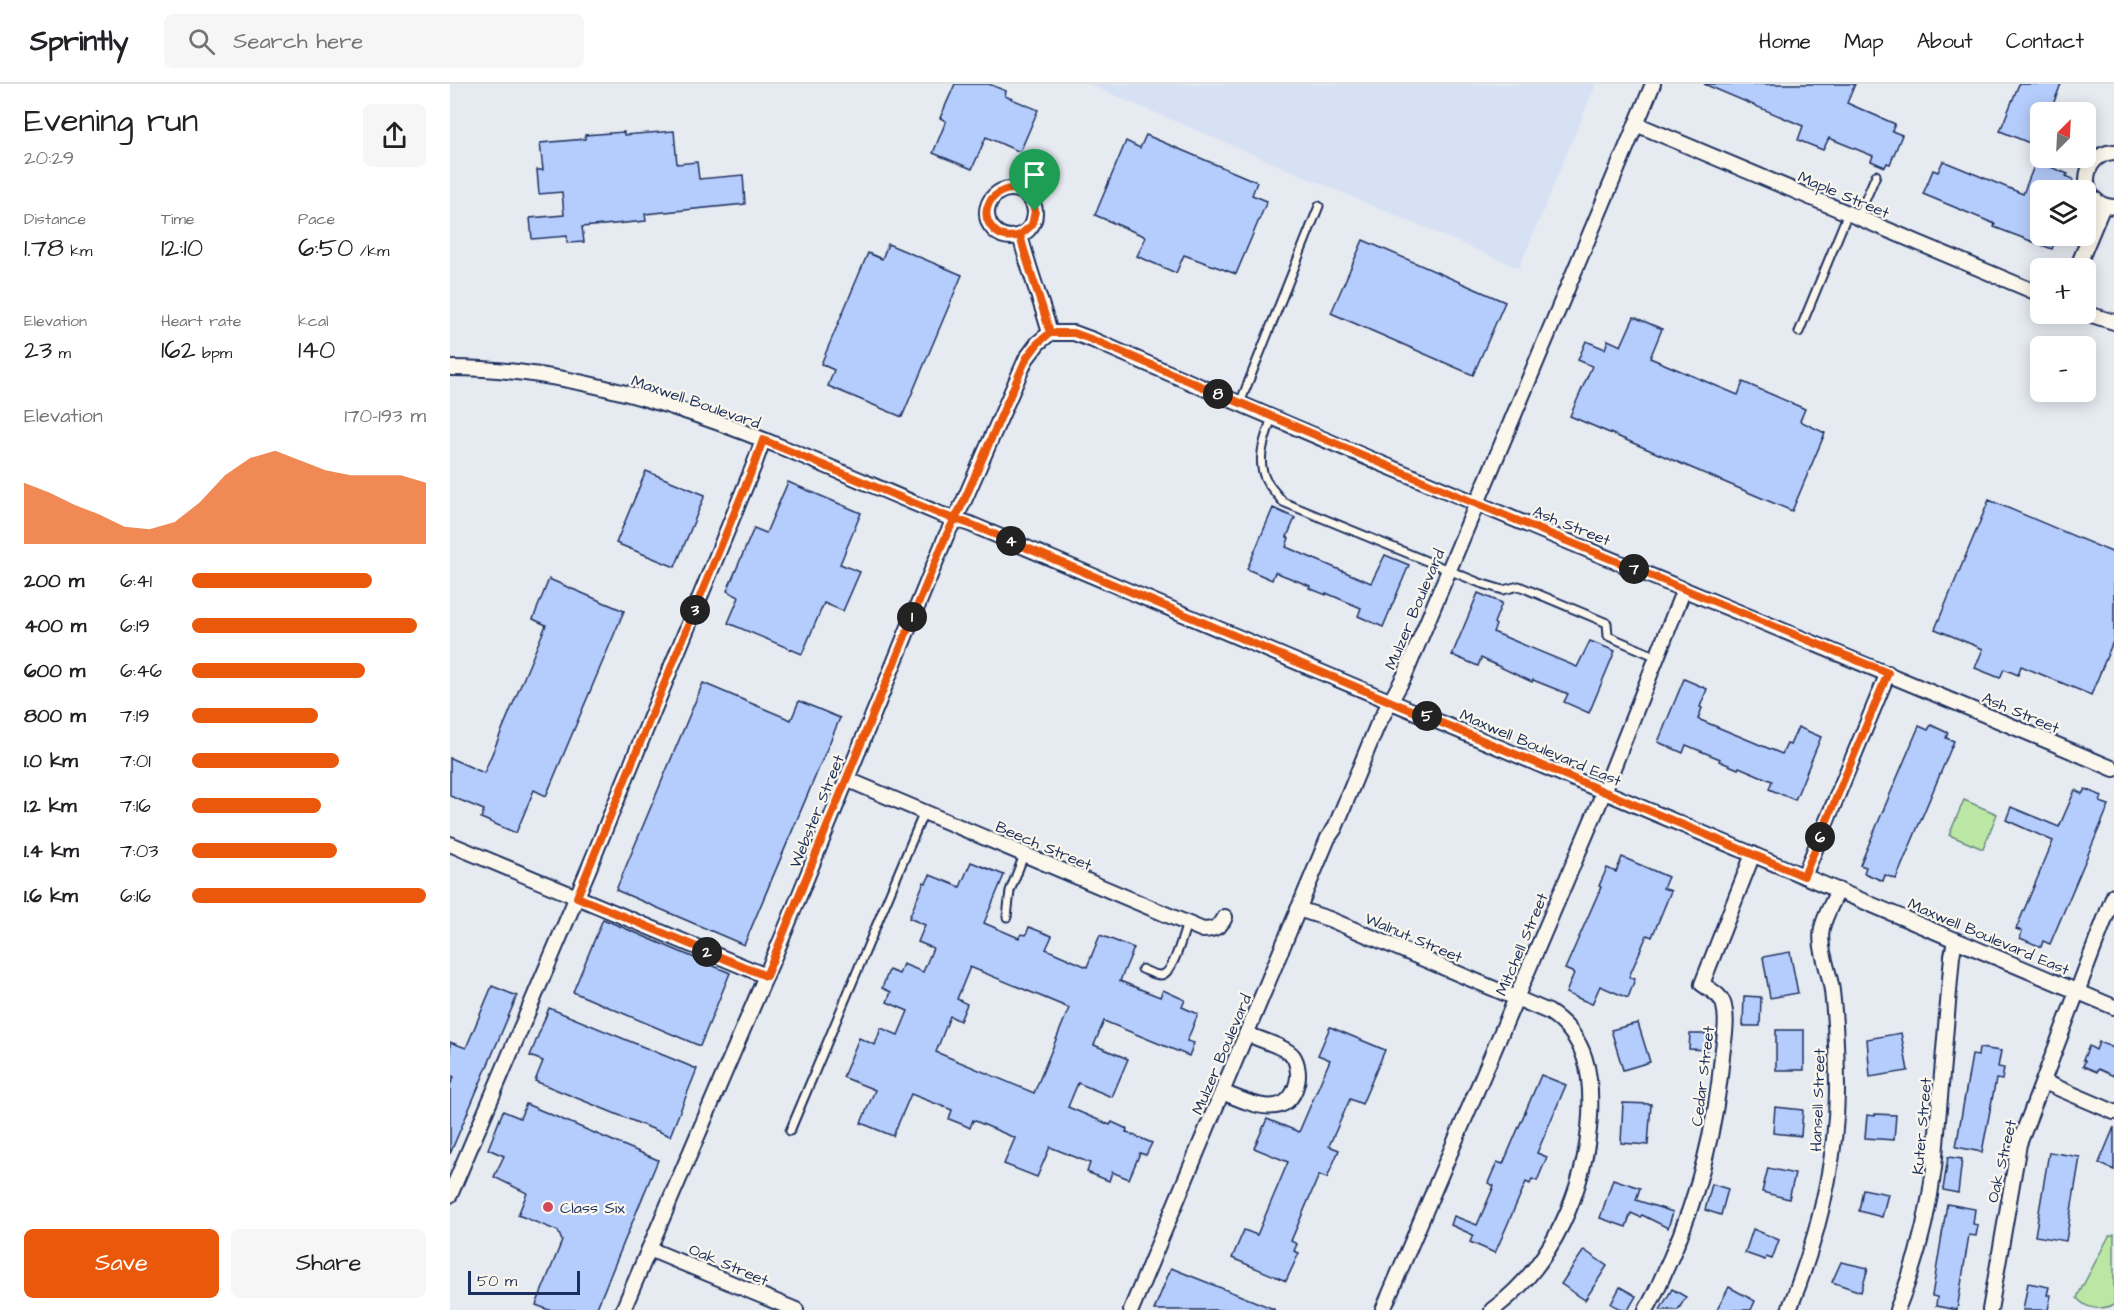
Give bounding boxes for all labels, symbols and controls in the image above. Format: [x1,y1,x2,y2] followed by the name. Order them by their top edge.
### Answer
[164,14,584,68] search box
[30,22,128,61] text: Sprintly
[185,25,218,58] icon: search
[233,26,363,57] text: Search here
[1759,27,1811,56] text: Home
[1844,27,1884,56] text: Map
[1917,27,1973,56] text: About
[2006,27,2084,56] text: Contact
[24,98,198,144] text: Evening run
[2030,102,2096,168] north arrow
[2030,102,2096,402] map controls
[363,104,426,167] button: share
[24,144,74,172] text: 20:29
[1009,149,1060,211] pin
[1018,158,1051,191] icon: arrive
[1795,166,1893,224] street label: Maple Street
[2030,180,2096,246] button: layers
[24,208,86,230] text: Distance
[161,208,195,230] text: Time
[298,208,335,230] text: Pace
[24,230,64,266] text: 1.78
[161,230,203,266] text: 12:10
[298,230,353,266] text: 6:50
[64,240,93,262] text: km
[353,240,389,262] text: /km
[2030,258,2096,324] button: +
[24,310,87,332] text: Elevation
[161,310,241,332] text: Heart rate
[298,310,329,332] text: kcal
[24,332,52,368] text: 23
[161,332,196,368] text: 162
[298,332,335,368] text: 140
[2030,336,2096,402] button: −
[52,342,71,364] text: m
[196,342,232,364] text: bpm
[628,370,763,434] street label: Maxwell Boulevard
[1203,379,1233,409] pin: 8
[1213,383,1223,405] text: 8
[24,402,103,430] text: Elevation
[345,402,426,430] text: 170–193 m
[1530,500,1614,552] street label: Ash Street
[996,526,1026,556] pin: 4
[1006,530,1016,552] text: 4
[1380,546,1450,673] street label: Mulzer Boulevard
[1619,554,1649,584] pin: 7
[1629,558,1639,580] text: 7
[24,567,84,595] text: 200 m
[120,567,152,595] text: 6:41
[680,595,710,625] pin: 3
[691,599,699,621] text: 3
[897,602,927,632] pin: 1
[911,606,913,628] text: 1
[24,612,86,640] text: 400 m
[120,612,150,640] text: 6:19
[24,657,85,685] text: 600 m
[120,657,162,685] text: 6:46
[1979,687,2063,739] street label: Ash Street
[1412,701,1442,731] pin: 5
[24,702,86,730] text: 800 m
[120,702,150,730] text: 7:19
[1456,704,1625,792] street label: Maxwell Boulevard East
[1421,705,1433,727] text: 5
[24,747,78,775] text: 1.0 km
[120,747,151,775] text: 7:01
[784,751,850,871] street label: Webster Street
[24,792,77,820] text: 1.2 km
[120,792,151,820] text: 7:16
[992,816,1096,876] street label: Beech Street
[1805,822,1835,852] pin: 6
[1815,826,1825,848] text: 6
[24,837,79,865] text: 1.4 km
[120,837,158,865] text: 7:03
[24,882,78,910] text: 1.6 km
[120,882,151,910] text: 6:16
[1490,889,1554,999] street label: Mitchell Street
[1904,893,2073,981] street label: Maxwell Boulevard East
[1361,907,1466,969] street label: Walnut Street
[692,937,722,967] pin: 2
[702,941,712,963] text: 2
[1187,991,1257,1118] street label: Mulzer Boulevard
[1686,1024,1720,1128] street label: Cedar Street
[1805,1047,1831,1152] street label: Hansell Street
[1907,1076,1937,1176] street label: Kuter Street
[1982,1117,2022,1205] street label: Oak Street
[560,1197,625,1219] place label: Class Six
[541,1200,555,1214] marker: Class Six
[24,1229,219,1298] button: Save
[231,1229,426,1298] button: Share
[685,1238,772,1292] street label: Oak Street
[468,1268,580,1296] scale bar
[477,1270,517,1292] text: 50 m

